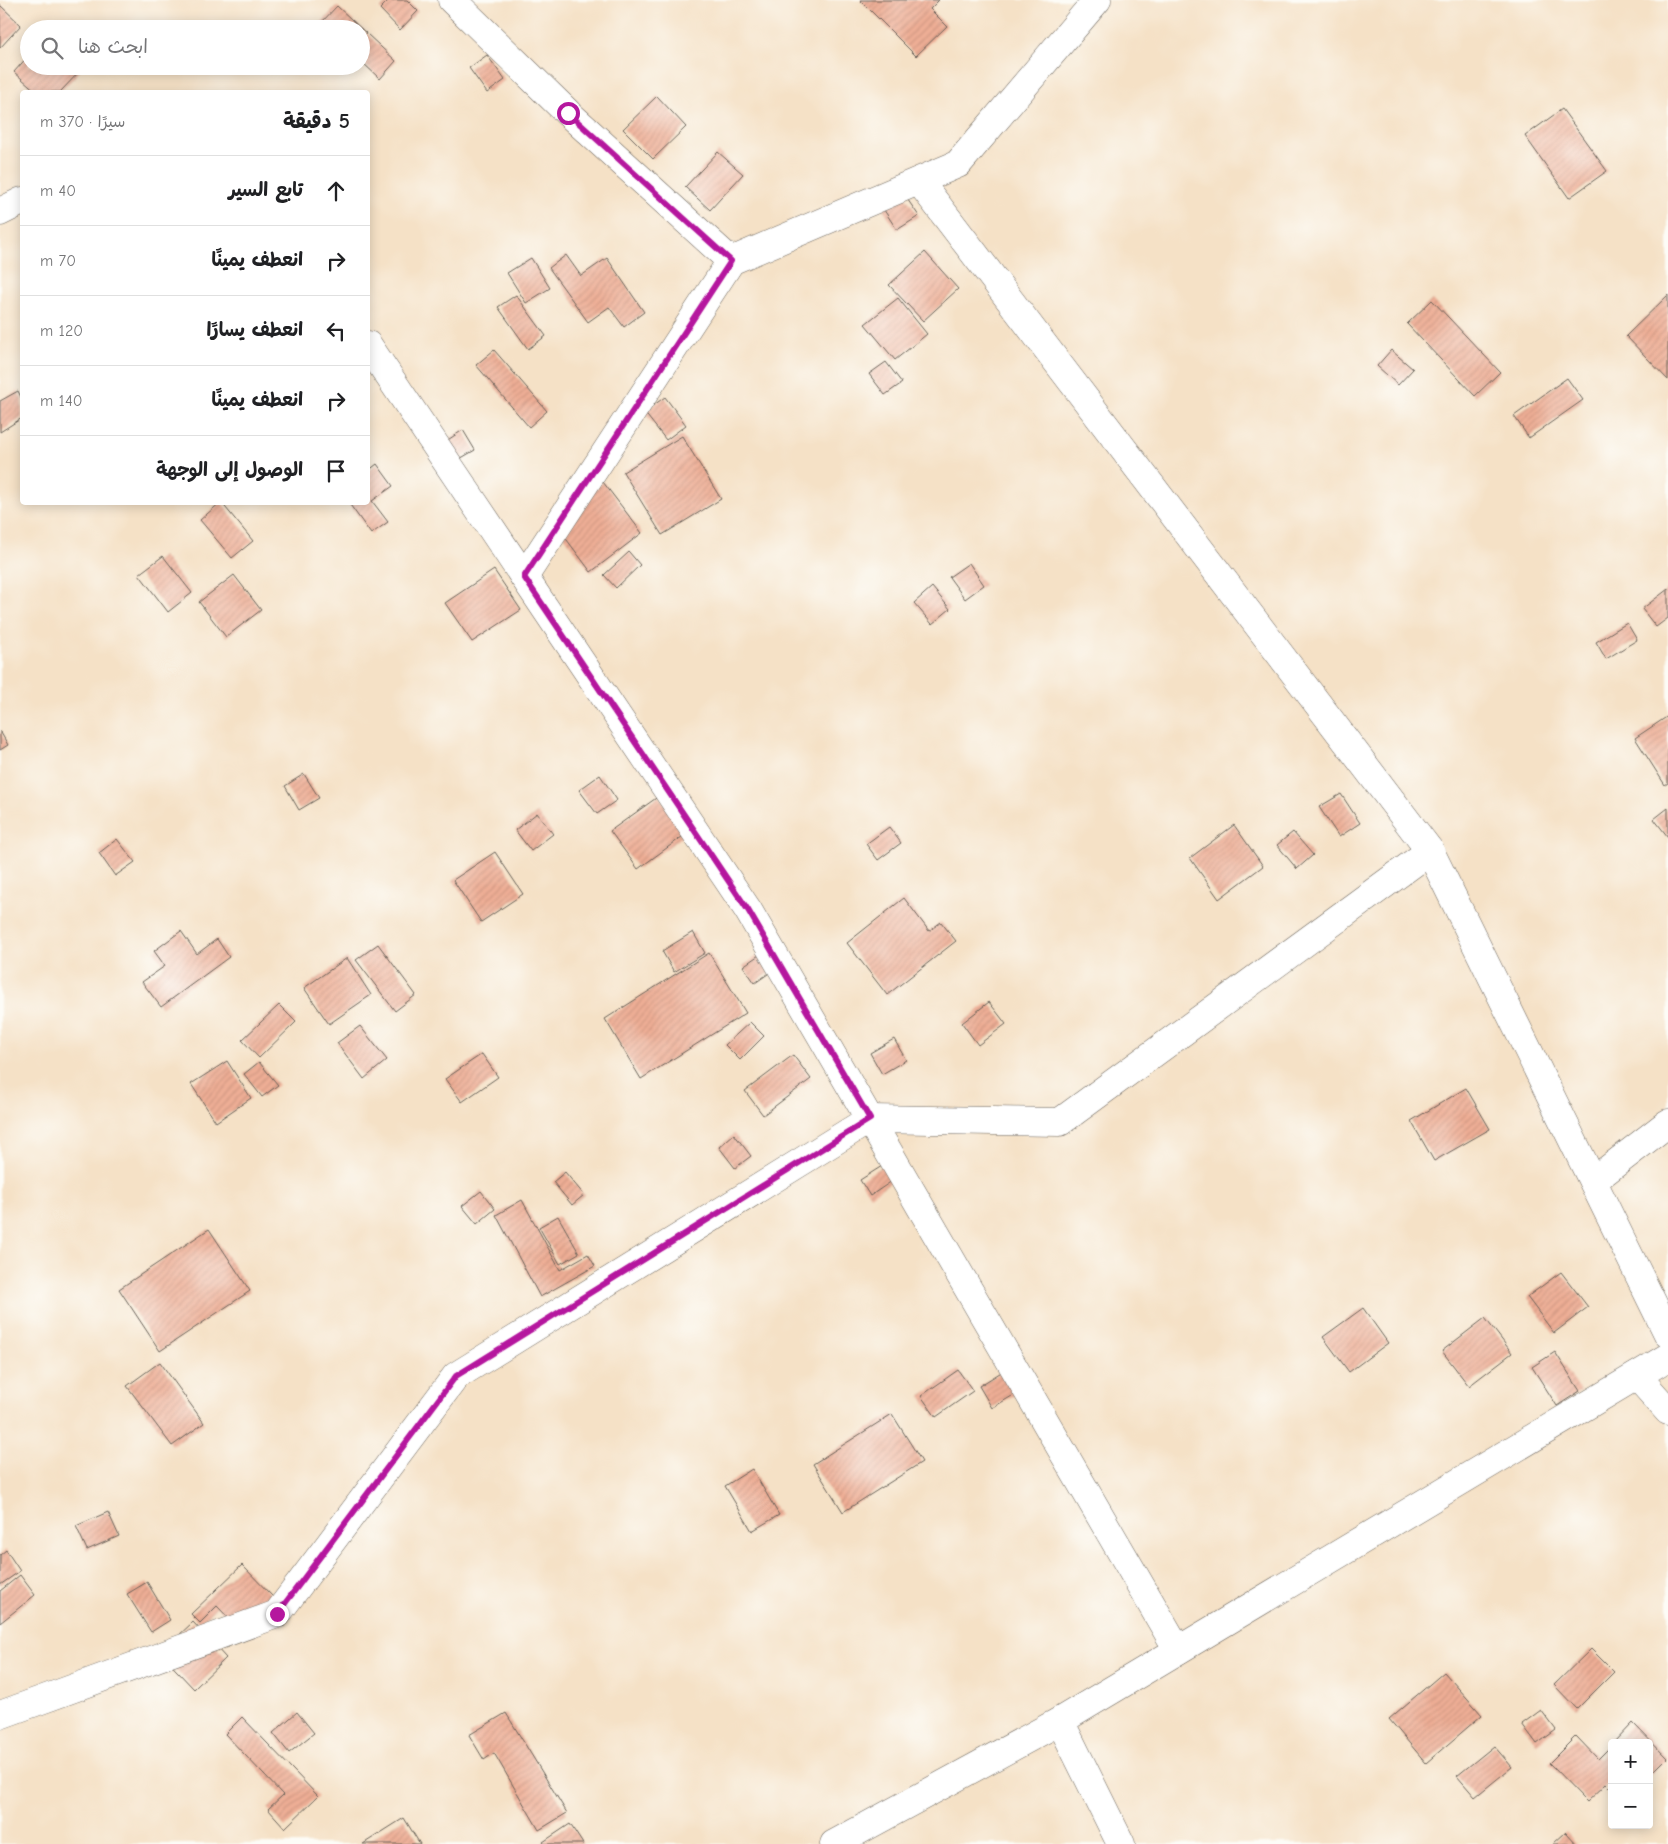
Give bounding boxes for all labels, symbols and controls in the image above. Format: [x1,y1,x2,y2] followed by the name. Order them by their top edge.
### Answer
[20,20,370,75] search box
[38,34,66,62] icon: search
[78,36,148,58] text: ابحث هنا
[557,102,580,125] route start
[283,109,350,133] text: 5 دقيقة
[40,113,125,131] text: سيرًا · 370 m
[322,177,350,205] icon: ahead
[229,179,303,201] text: تابع السير
[40,182,76,200] text: 40 m
[322,247,350,275] icon: right
[211,249,303,271] text: انعطف يمينًا
[40,252,76,270] text: 70 m
[322,317,350,345] icon: left
[206,319,303,341] text: انعطف يسارًا
[40,322,83,340] text: 120 m
[322,387,350,415] icon: right
[211,389,303,411] text: انعطف يمينًا
[40,392,82,410] text: 140 m
[322,457,350,485] icon: arrive
[156,459,303,481] text: الوصول إلى الوجهة
[266,1603,289,1626] route end
[1608,1739,1653,1829] map controls
[1608,1739,1653,1784] button: +
[1608,1784,1653,1829] button: −

